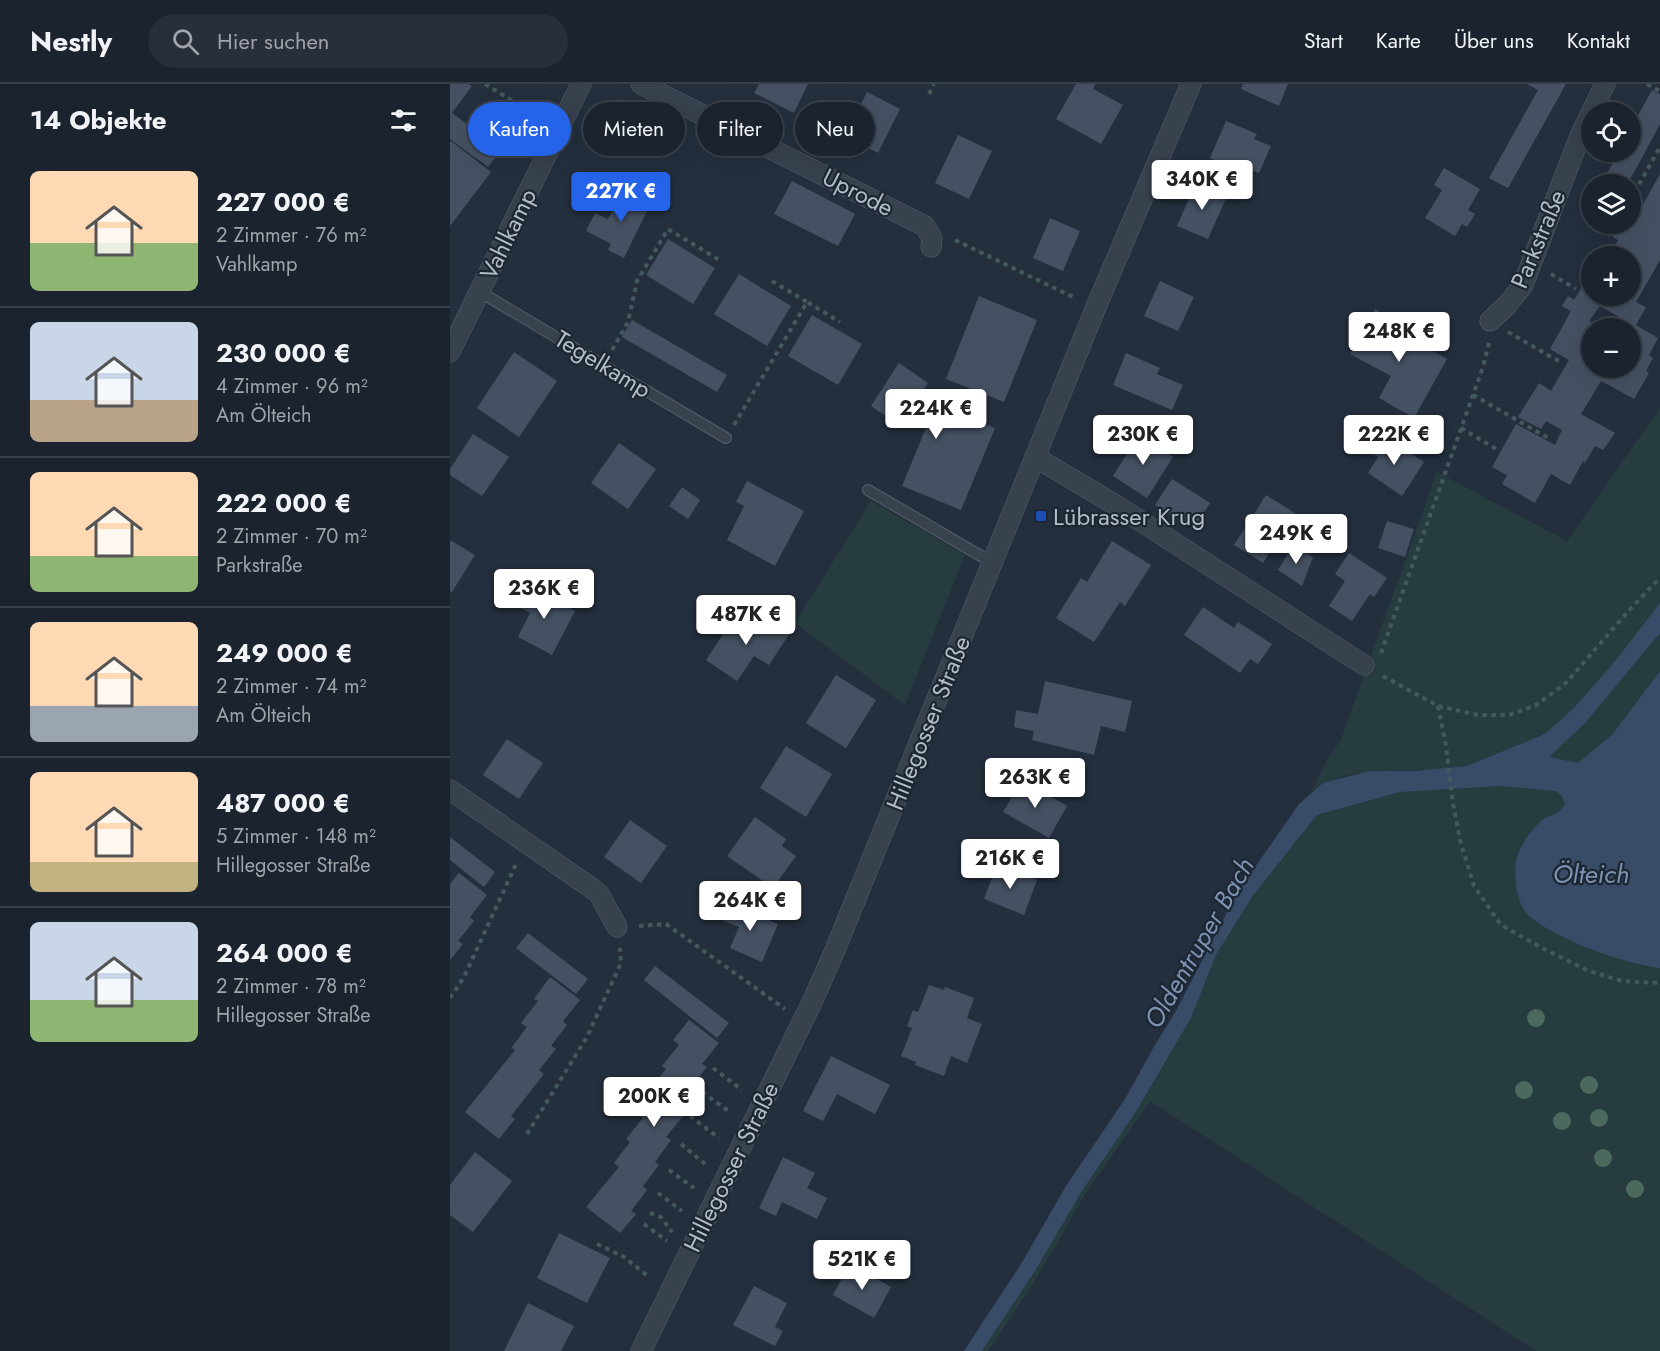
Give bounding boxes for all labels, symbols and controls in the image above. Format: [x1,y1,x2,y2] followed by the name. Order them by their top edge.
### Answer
[148,14,568,68] search box
[30,21,112,62] text: Nestly
[169,25,202,58] icon: search
[217,25,329,57] text: Hier suchen
[1304,26,1343,56] text: Start
[1376,26,1421,56] text: Karte
[1454,26,1534,56] text: Über uns
[1567,26,1630,56] text: Kontakt
[30,101,167,139] text: 14 Objekte
[468,102,571,156] chip: Kaufen
[583,102,685,156] chip: Mieten
[697,102,783,156] chip: Filter
[795,102,875,156] chip: Neu
[1581,102,1641,378] map controls
[1581,102,1641,162] button: locate
[387,104,420,137] icon: filters
[816,159,900,225] street label: Uprode
[1153,160,1251,211] pin: 340K €
[1166,165,1238,194] text: 340K €
[572,172,670,223] pin: 227K €
[1581,174,1641,234] button: layers
[585,177,657,206] text: 227K €
[471,182,545,286] street label: Vahlkamp
[216,183,350,221] text: 227 000 €
[1502,184,1574,294] street label: Parkstraße
[78,195,150,267] icon: home
[216,221,366,250] text: 2 Zimmer · 76 m²
[1581,246,1641,306] button: +
[216,250,297,279] text: Vahlkamp
[1350,312,1448,363] pin: 248K €
[1363,317,1435,346] text: 248K €
[1581,318,1641,378] button: −
[548,321,658,407] street label: Tegelkamp
[216,334,351,372] text: 230 000 €
[78,346,150,418] icon: home
[216,372,368,401] text: 4 Zimmer · 96 m²
[887,389,985,440] pin: 224K €
[899,394,973,423] text: 224K €
[216,401,312,430] text: Am Ölteich
[1094,415,1192,466] pin: 230K €
[1345,415,1443,466] pin: 222K €
[1107,420,1179,449] text: 230K €
[1358,420,1430,449] text: 222K €
[216,484,351,522] text: 222 000 €
[78,496,150,568] icon: home
[1053,499,1205,534] place label: Lübrasser Krug
[1034,509,1048,523] marker: Lübrasser Krug
[1247,514,1345,565] pin: 249K €
[1259,519,1333,548] text: 249K €
[216,522,367,551] text: 2 Zimmer · 70 m²
[216,551,303,580] text: Parkstraße
[495,569,593,620] pin: 236K €
[508,574,580,603] text: 236K €
[697,595,795,646] pin: 487K €
[710,600,782,629] text: 487K €
[877,631,979,815] street label: Hillegosser Straße
[216,634,353,672] text: 249 000 €
[78,646,150,718] icon: home
[216,672,367,701] text: 2 Zimmer · 74 m²
[216,701,312,730] text: Am Ölteich
[986,758,1084,809] pin: 263K €
[999,763,1071,792] text: 263K €
[216,784,350,822] text: 487 000 €
[78,796,150,868] icon: home
[216,822,376,851] text: 5 Zimmer · 148 m²
[961,839,1059,890] pin: 216K €
[975,844,1045,873] text: 216K €
[1135,850,1263,1036] water label: Oldentruper Bach
[216,851,370,880] text: Hillegosser Straße
[1553,855,1629,893] water label: Ölteich
[701,881,799,932] pin: 264K €
[713,886,787,915] text: 264K €
[216,934,353,972] text: 264 000 €
[78,946,150,1018] icon: home
[216,972,366,1001] text: 2 Zimmer · 78 m²
[216,1001,370,1030] text: Hillegosser Straße
[675,1076,787,1258] street label: Hillegosser Straße
[605,1077,703,1128] pin: 200K €
[618,1082,690,1111] text: 200K €
[813,1240,911,1291] pin: 521K €
[827,1245,897,1274] text: 521K €

